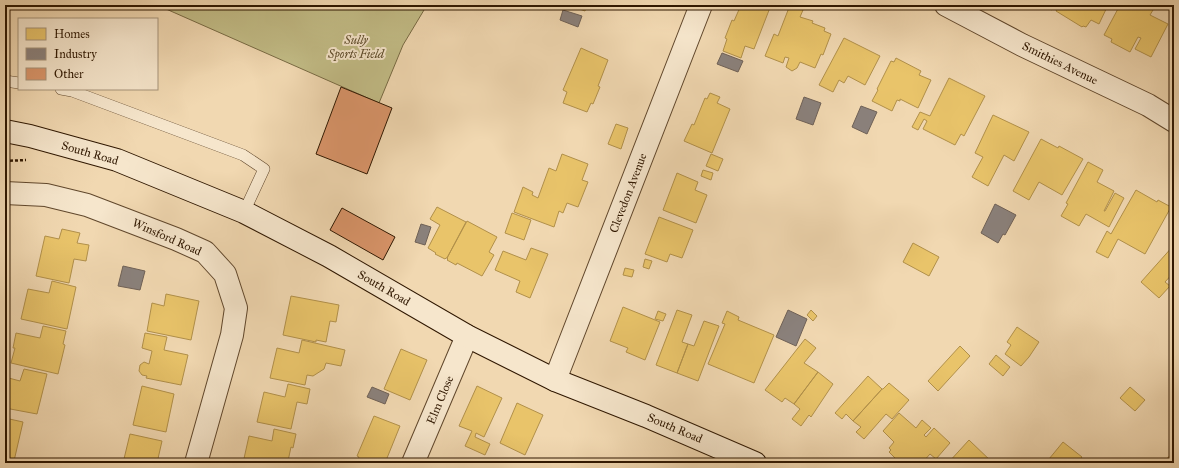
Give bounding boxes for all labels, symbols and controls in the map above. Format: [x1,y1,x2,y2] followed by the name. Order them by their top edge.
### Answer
[18,18,158,90] legend
[54,27,90,41] text: Homes
[327,33,385,62] park label: Sully Sports Field
[1020,39,1100,87] street label: Smithies Avenue
[54,47,97,61] text: Industry
[54,67,84,81] text: Other
[60,138,120,168] street label: South Road
[606,151,650,235] street label: Clevedon Avenue
[130,216,204,258] street label: Winsford Road
[355,267,413,309] street label: South Road
[424,374,456,426] street label: Elm Close
[645,410,705,446] street label: South Road

